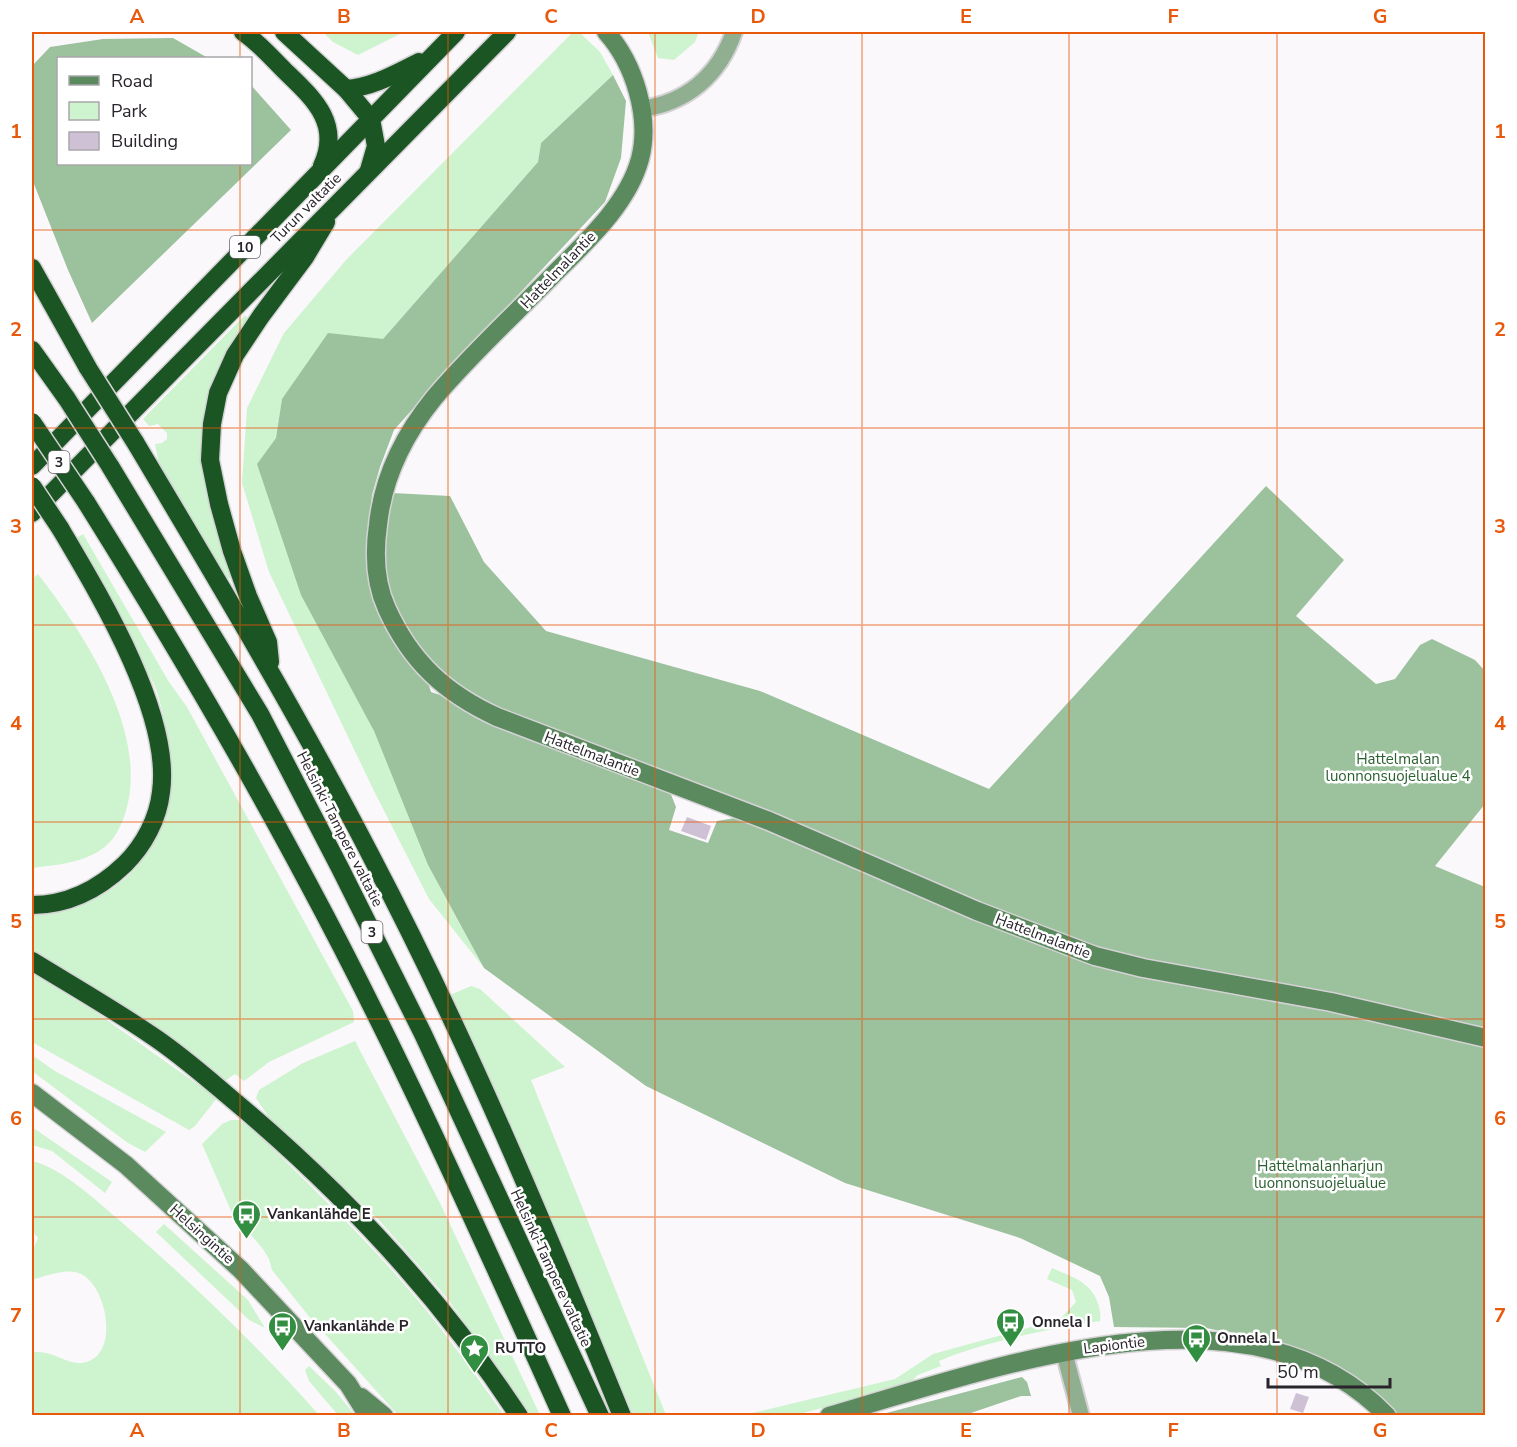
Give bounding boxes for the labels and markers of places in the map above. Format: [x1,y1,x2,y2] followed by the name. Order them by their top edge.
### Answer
[230,1198,262,1240] bus stop icon: Vankanlähde E
[266,1204,371,1224] place label: Vankanlähde E
[995,1306,1027,1348] bus stop icon: Onnela I
[267,1310,299,1352] bus stop icon: Vankanlähde P
[1032,1312,1091,1332] place label: Onnela I
[303,1316,409,1336] place label: Vankanlähde P
[1180,1322,1212,1364] bus stop icon: Onnela L
[1217,1328,1280,1348] place label: Onnela L
[458,1332,490,1374] place icon: RUTTO
[495,1338,546,1358] place label: RUTTO

